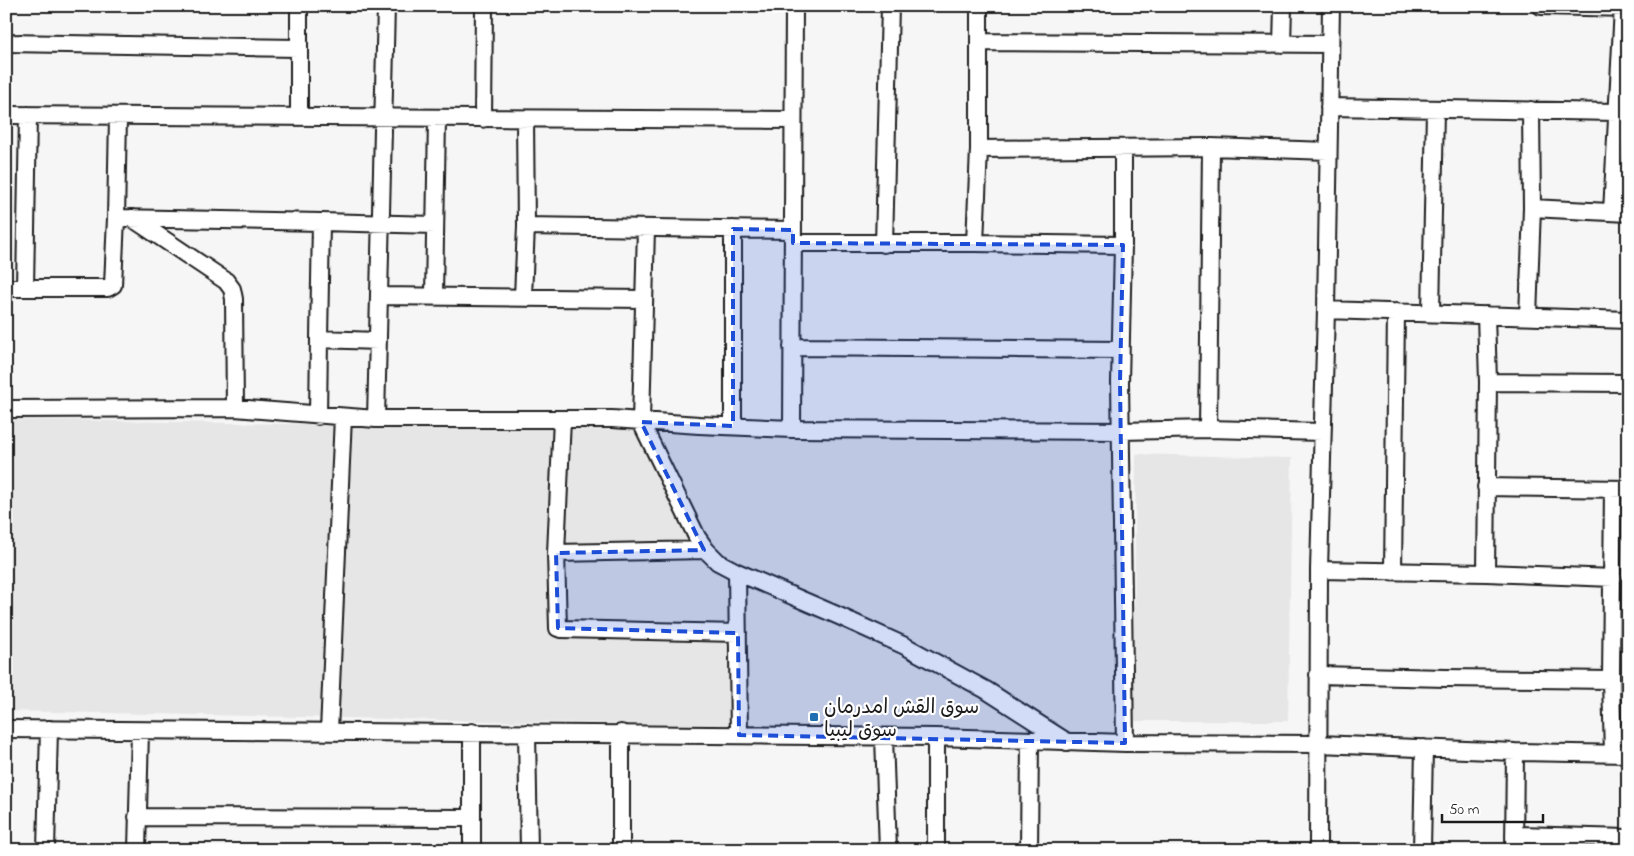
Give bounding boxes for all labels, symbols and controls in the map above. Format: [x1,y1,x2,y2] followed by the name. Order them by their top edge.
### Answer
[824,694,979,746] place label: سوق القش امدرمان سوق ليبيا
[808,711,820,723] marker: سوق القش امدرمان سوق ليبيا
[1442,791,1543,823] scale bar
[1449,799,1480,821] text: 50 m

